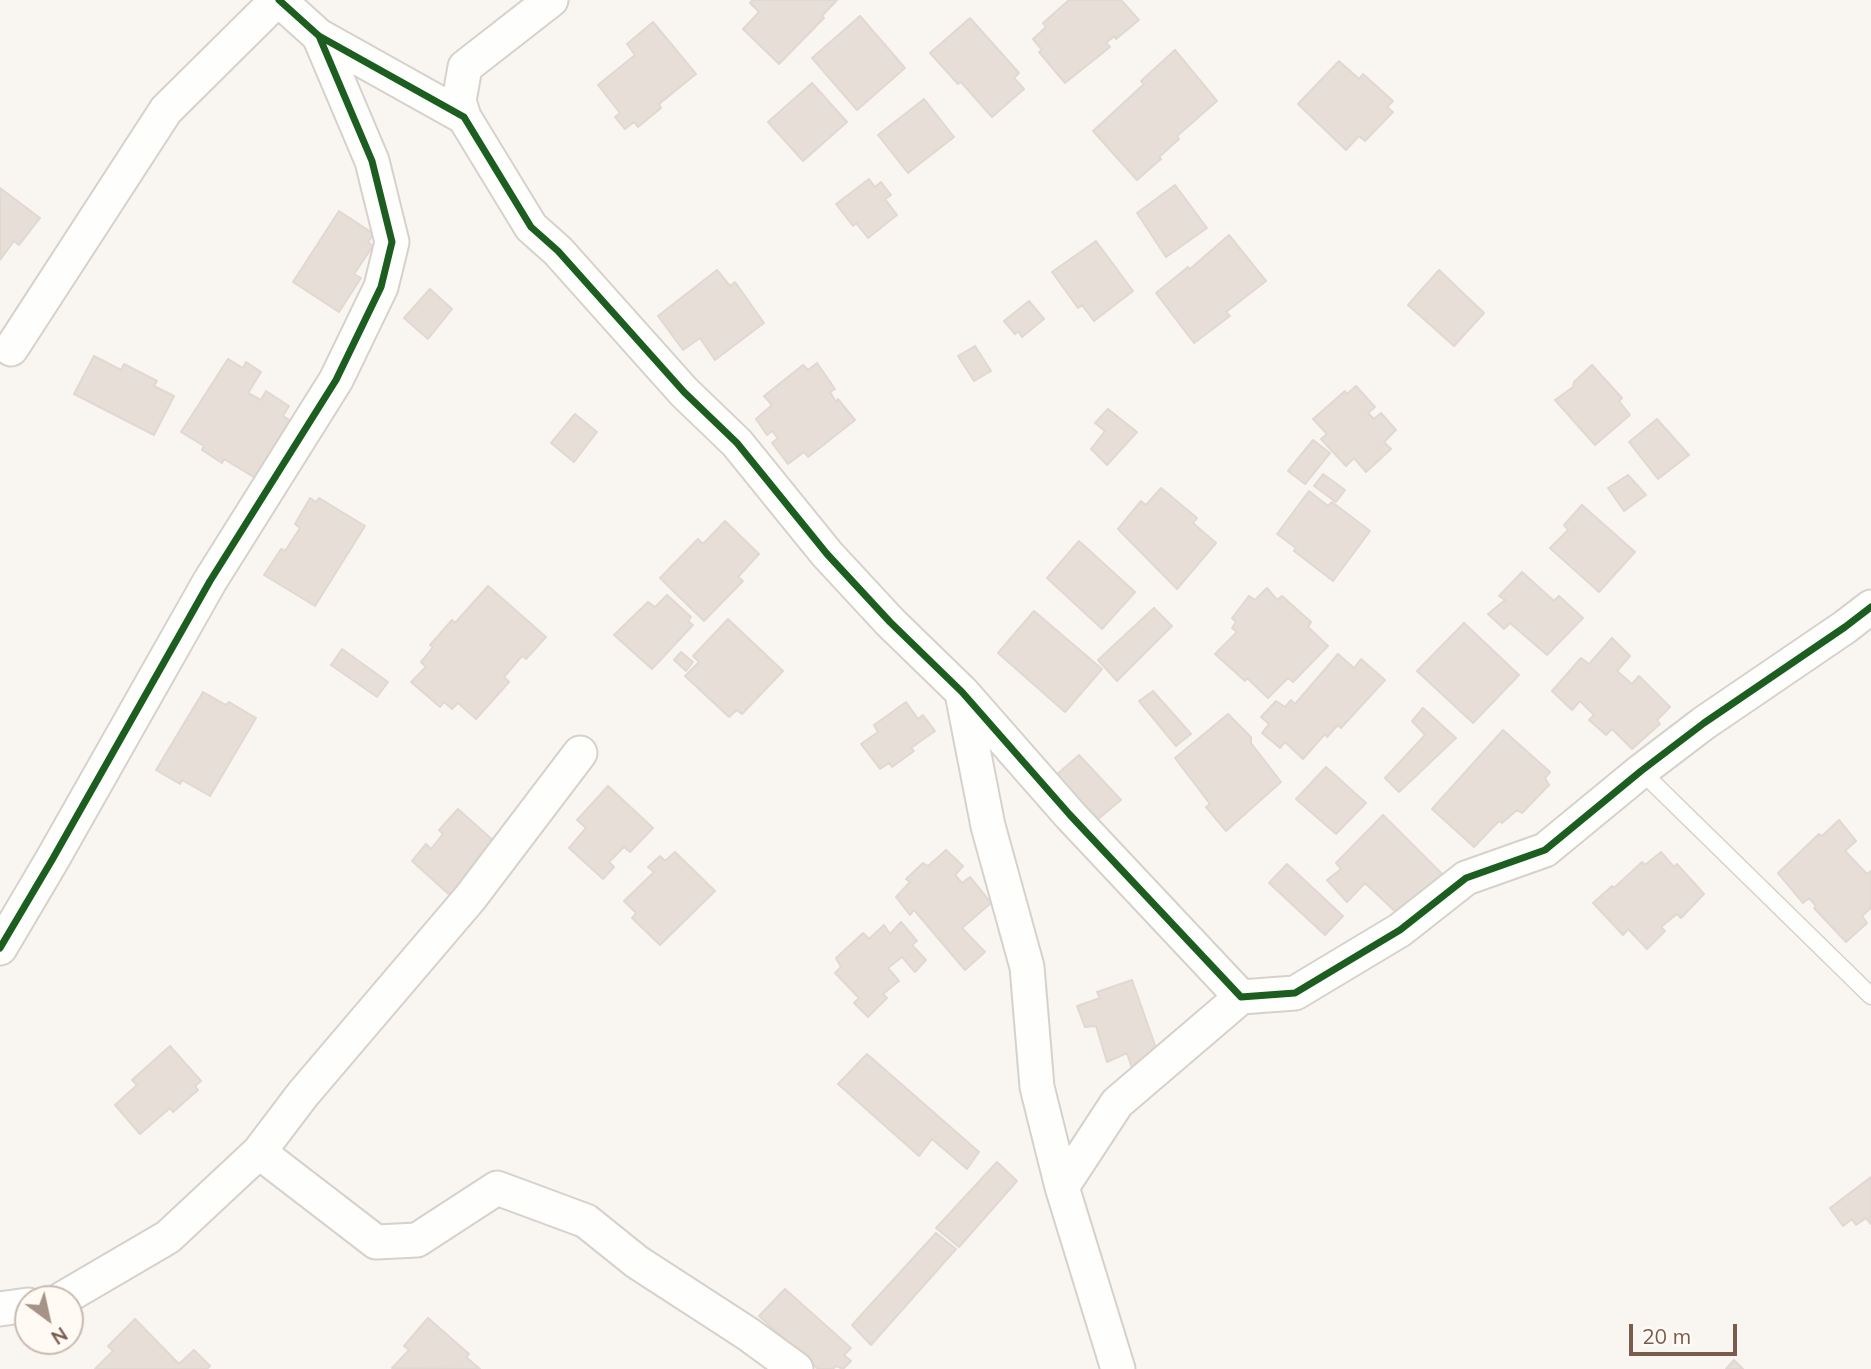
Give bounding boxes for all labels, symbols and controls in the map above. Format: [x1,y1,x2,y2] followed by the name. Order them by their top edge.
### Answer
[14,1285,84,1355] north arrow
[1633,1310,1742,1354] scale bar
[47,1322,72,1350] text: N
[1642,1323,1691,1349] text: 20 m

